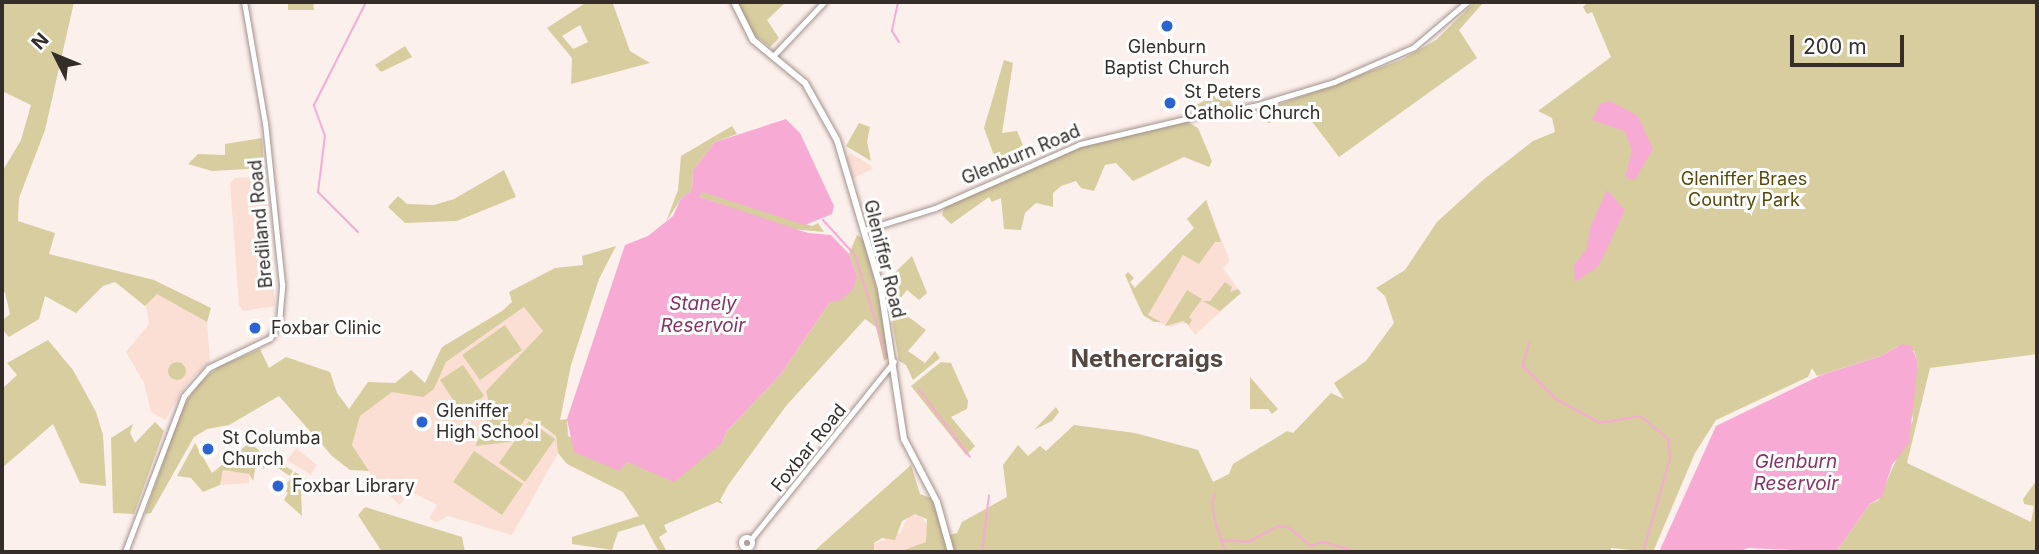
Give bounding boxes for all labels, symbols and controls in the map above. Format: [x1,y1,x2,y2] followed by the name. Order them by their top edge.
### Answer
[1159,18,1175,34] marker: Glenburn Baptist Church
[21,21,91,91] north arrow
[1794,21,1908,65] scale bar
[27,28,54,54] text: N
[1803,34,1867,59] text: 200 m
[1104,37,1230,80] place label: Glenburn Baptist Church
[1184,82,1320,124] place label: St Peters Catholic Church
[1162,95,1178,111] marker: St Peters Catholic Church
[958,120,1084,190] street label: Glenburn Road
[245,159,277,289] street label: Brediland Road
[1681,169,1807,212] park label: Gleniffer Braes Country Park
[859,198,909,320] street label: Gleniffer Road
[661,293,745,337] water label: Stanely Reservoir
[271,317,381,339] place label: Foxbar Clinic
[245,318,265,338] marker: Foxbar Clinic
[1071,345,1223,373] district label: Nethercraigs
[767,400,851,496] street label: Foxbar Road
[436,401,539,444] place label: Gleniffer High School
[414,414,430,430] marker: Gleniffer High School
[222,428,321,471] place label: St Columba Church
[200,441,216,457] marker: St Columba Church
[1754,451,1838,495] water label: Glenburn Reservoir
[292,475,415,497] place label: Foxbar Library
[270,478,286,494] marker: Foxbar Library

